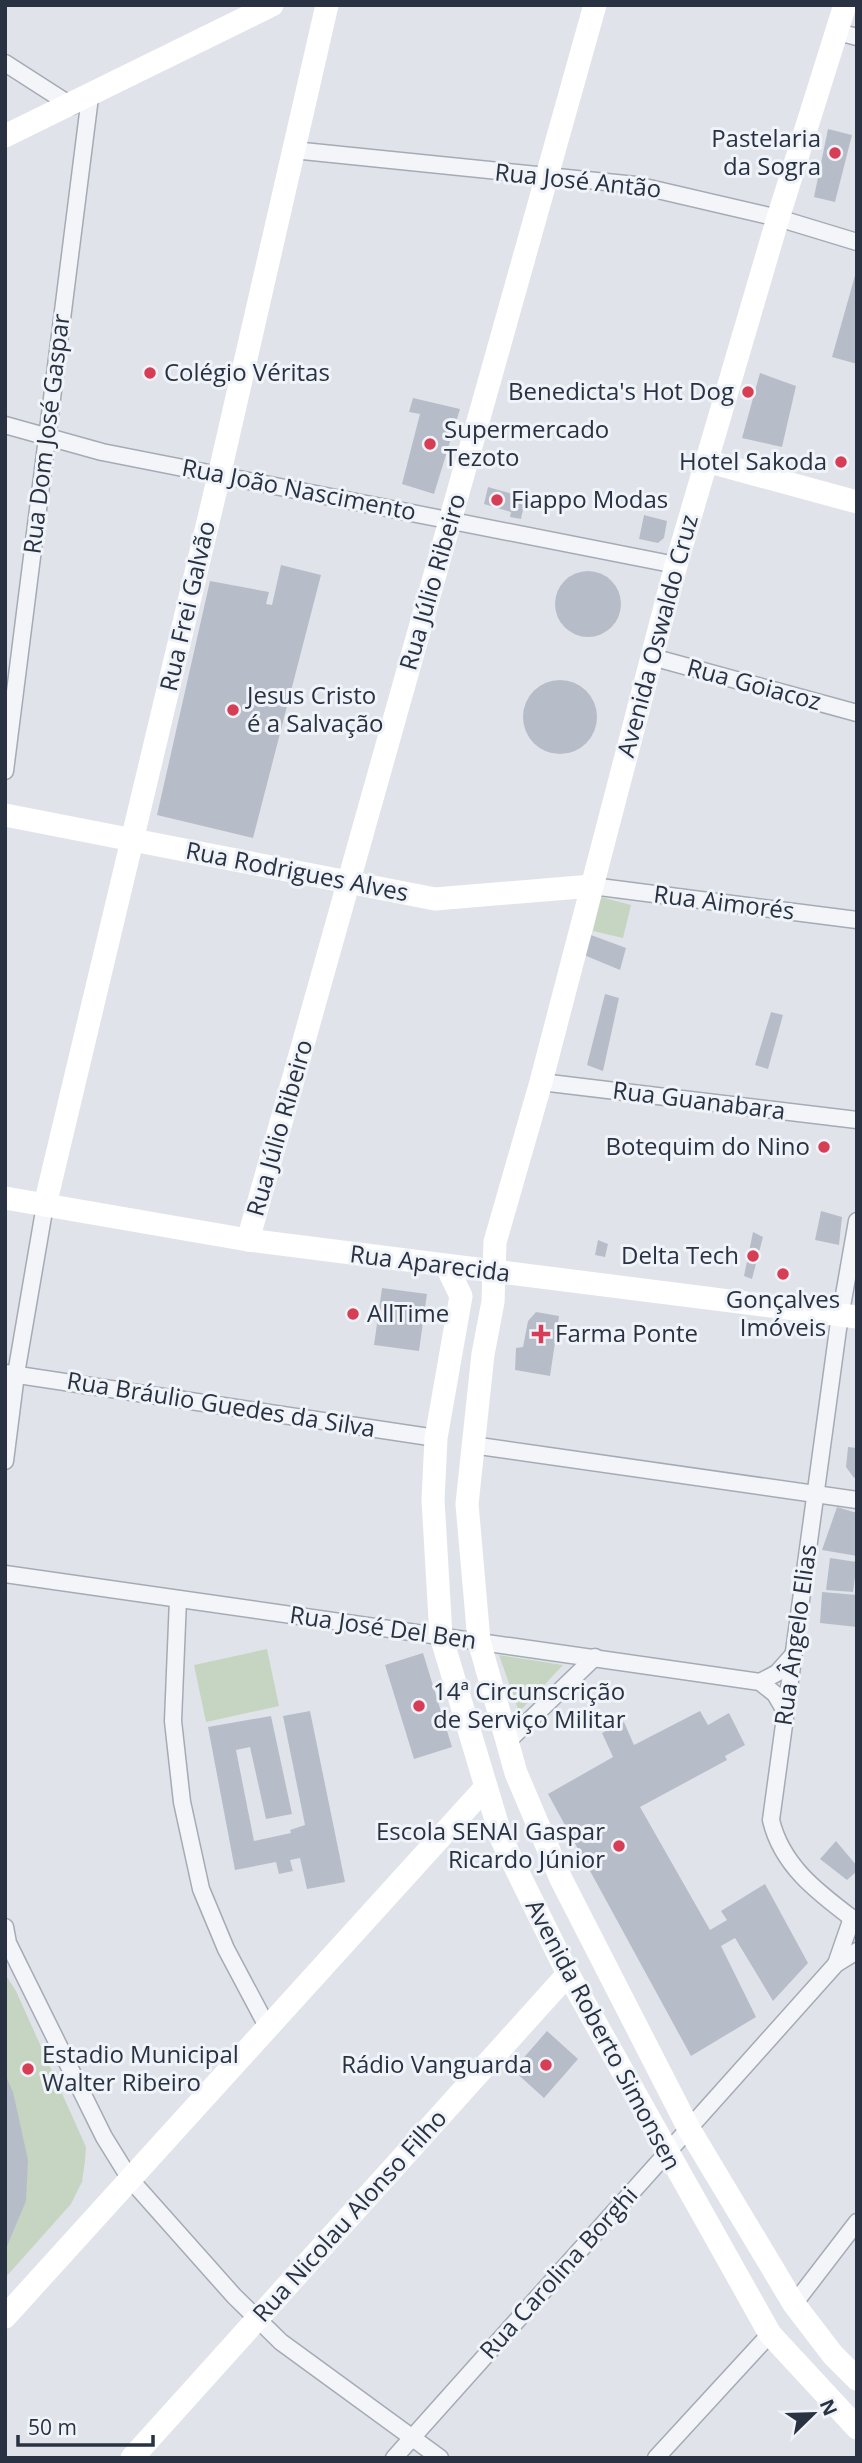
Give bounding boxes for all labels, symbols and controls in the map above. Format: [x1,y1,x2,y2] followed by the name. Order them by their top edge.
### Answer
[711,121,821,182] place label: Pastelaria da Sogra
[827,145,843,161] marker: Pastelaria da Sogra
[493,154,663,205] street label: Rua José Antão
[14,312,77,556] street label: Rua Dom José Gaspar
[164,355,330,388] place label: Colégio Véritas
[142,365,158,381] marker: Colégio Véritas
[508,374,734,407] place label: Benedicta's Hot Dog
[740,384,756,400] marker: Benedicta's Hot Dog
[444,412,609,473] place label: Supermercado Tezoto
[422,436,438,452] marker: Supermercado Tezoto
[679,444,827,477] place label: Hotel Sakoda
[179,450,419,527] street label: Rua João Nascimento
[833,454,849,470] marker: Hotel Sakoda
[511,482,668,515] place label: Fiappo Modas
[391,489,473,674] street label: Rua Júlio Ribeiro
[489,492,505,508] marker: Fiappo Modas
[608,511,705,761] street label: Avenida Oswaldo Cruz
[151,517,222,694] street label: Rua Frei Galvão
[684,650,825,717] street label: Rua Goiacoz
[245,678,383,739] place label: Jesus Cristo é a Salvação
[225,702,241,718] marker: Jesus Cristo é a Salvação
[183,833,411,908] street label: Rua Rodrigues Alves
[652,876,797,927] street label: Rua Aimorés
[238,1035,320,1220] street label: Rua Júlio Ribeiro
[611,1073,787,1126] street label: Rua Guanabara
[605,1129,810,1162] place label: Botequim do Nino
[816,1139,832,1155] marker: Botequim do Nino
[348,1236,512,1289] street label: Rua Aparecida
[621,1238,739,1271] place label: Delta Tech
[745,1248,761,1264] marker: Delta Tech
[775,1266,791,1282] marker: Gonçalves Imóveis
[726,1282,840,1343] place label: Gonçalves Imóveis
[367,1296,449,1329] place label: AllTime
[345,1306,361,1322] marker: AllTime
[555,1316,698,1349] place label: Farma Ponte
[533,1326,549,1342] marker: Farma Ponte
[65,1363,378,1444] street label: Rua Bráulio Guedes da Silva
[765,1542,824,1727] street label: Rua Ângelo Elias
[288,1597,479,1656] street label: Rua José Del Ben
[433,1674,626,1735] place label: 14ª Circunscrição de Serviço Militar
[411,1698,427,1714] marker: 14ª Circunscrição de Serviço Militar
[376,1814,605,1875] place label: Escola SENAI Gaspar Ricardo Júnior
[611,1838,627,1854] marker: Escola SENAI Gaspar Ricardo Júnior
[519,1893,690,2176] street label: Avenida Roberto Simonsen
[42,2037,239,2098] place label: Estadio Municipal Walter Ribeiro
[341,2047,532,2080] place label: Rádio Vanguarda
[538,2057,554,2073] marker: Rádio Vanguarda
[20,2061,36,2077] marker: Estadio Municipal Walter Ribeiro
[244,2102,453,2328] street label: Rua Nicolau Alonso Filho
[471,2179,644,2365] street label: Rua Carolina Borghi
[778,2379,848,2449] north arrow
[814,2395,844,2420] text: N
[18,2404,152,2448] scale bar
[28,2413,77,2441] text: 50 m

